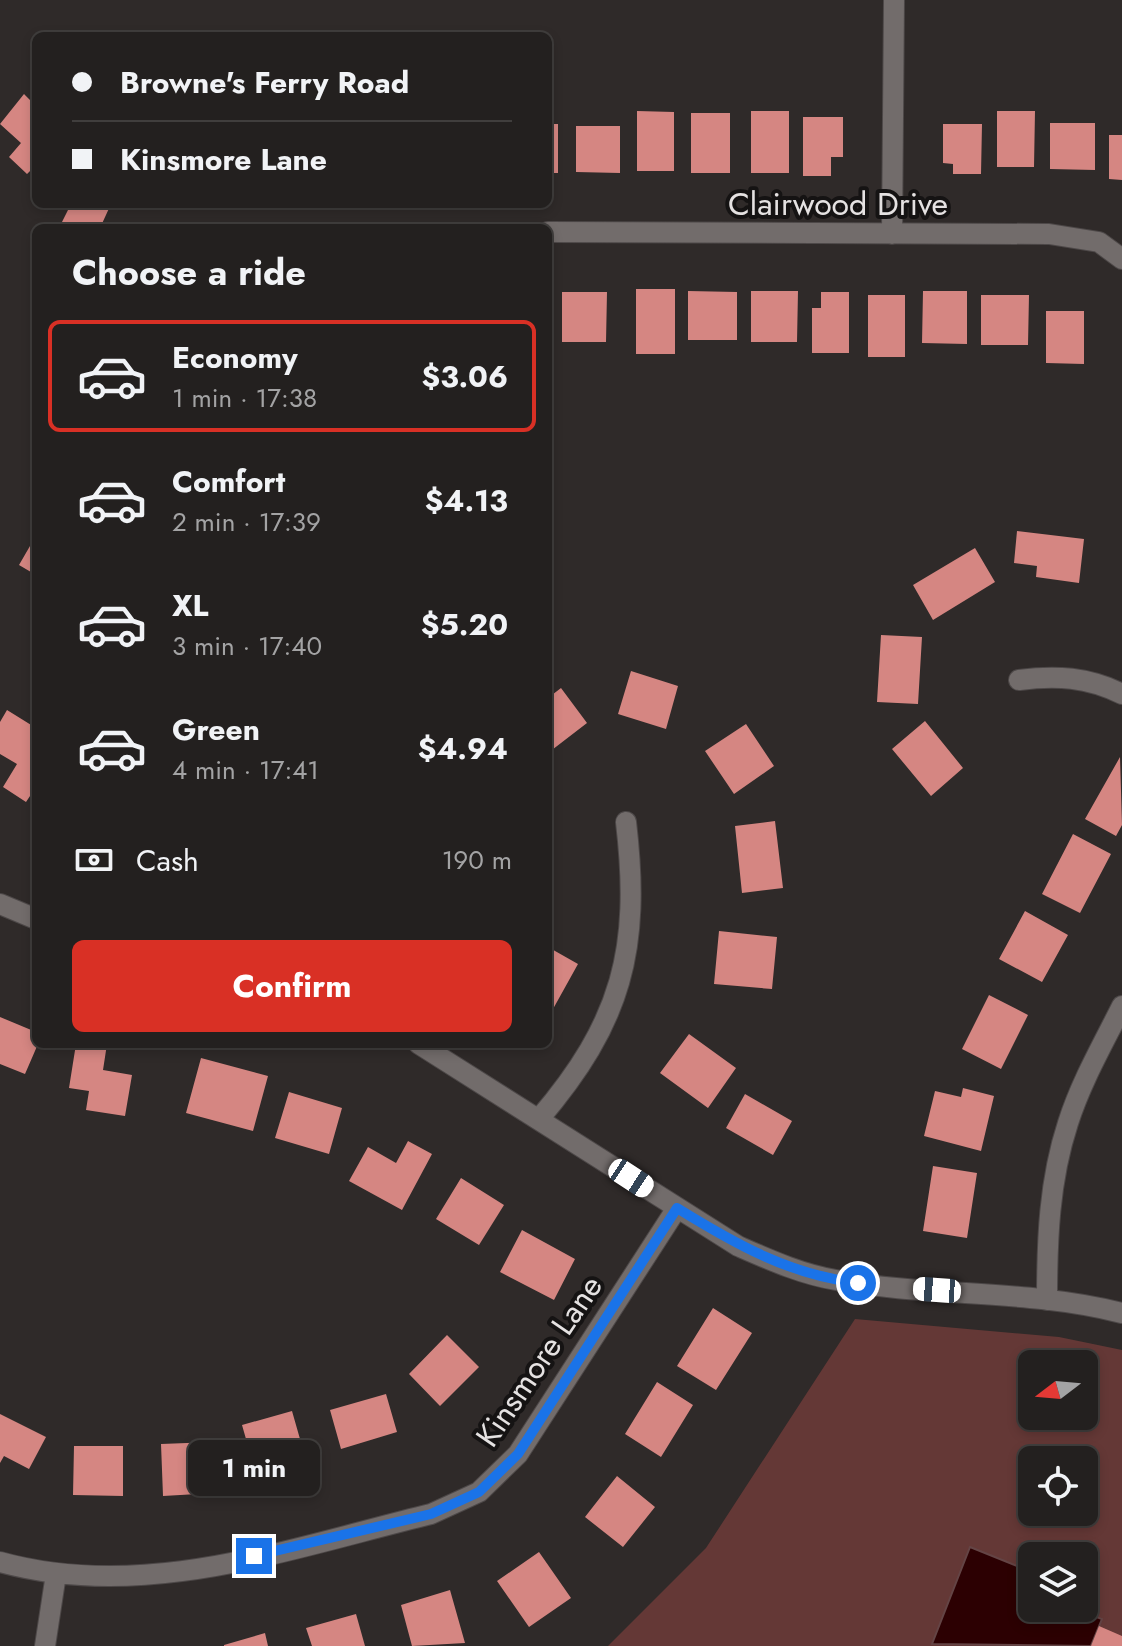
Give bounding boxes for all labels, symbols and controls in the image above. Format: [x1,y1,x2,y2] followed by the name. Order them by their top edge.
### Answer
[120,61,409,104] text: Browne's Ferry Road
[120,138,327,181] text: Kinsmore Lane
[728,181,948,227] street label: Clairwood Drive
[72,246,306,298] text: Choose a ride
[172,336,298,379] text: Economy
[76,340,148,412] icon: car
[422,355,508,398] text: $3.06
[172,379,317,417] text: 1 min · 17:38
[172,460,285,503] text: Comfort
[76,464,148,536] icon: car
[425,479,508,522] text: $4.13
[172,503,321,541] text: 2 min · 17:39
[172,584,208,627] text: XL
[76,588,148,660] icon: car
[421,603,508,646] text: $5.20
[172,627,322,665] text: 3 min · 17:40
[172,708,260,751] text: Green
[76,712,148,784] icon: car
[418,727,508,770] text: $4.94
[172,751,319,789] text: 4 min · 17:41
[72,838,116,882] icon: cash
[136,839,199,882] text: Cash
[442,841,512,879] text: 190 m
[72,940,512,1032] button: Confirm
[604,1155,658,1201] car
[840,1265,876,1301] route start
[465,1266,613,1456] street label: Kinsmore Lane
[912,1276,962,1304] car
[1018,1350,1098,1430] north arrow
[1018,1350,1098,1622] map controls
[188,1440,320,1496] callout: 1 min
[1018,1446,1098,1526] button: locate
[222,1449,286,1487] text: 1 min
[236,1538,272,1574] route end
[1018,1542,1098,1622] button: layers

